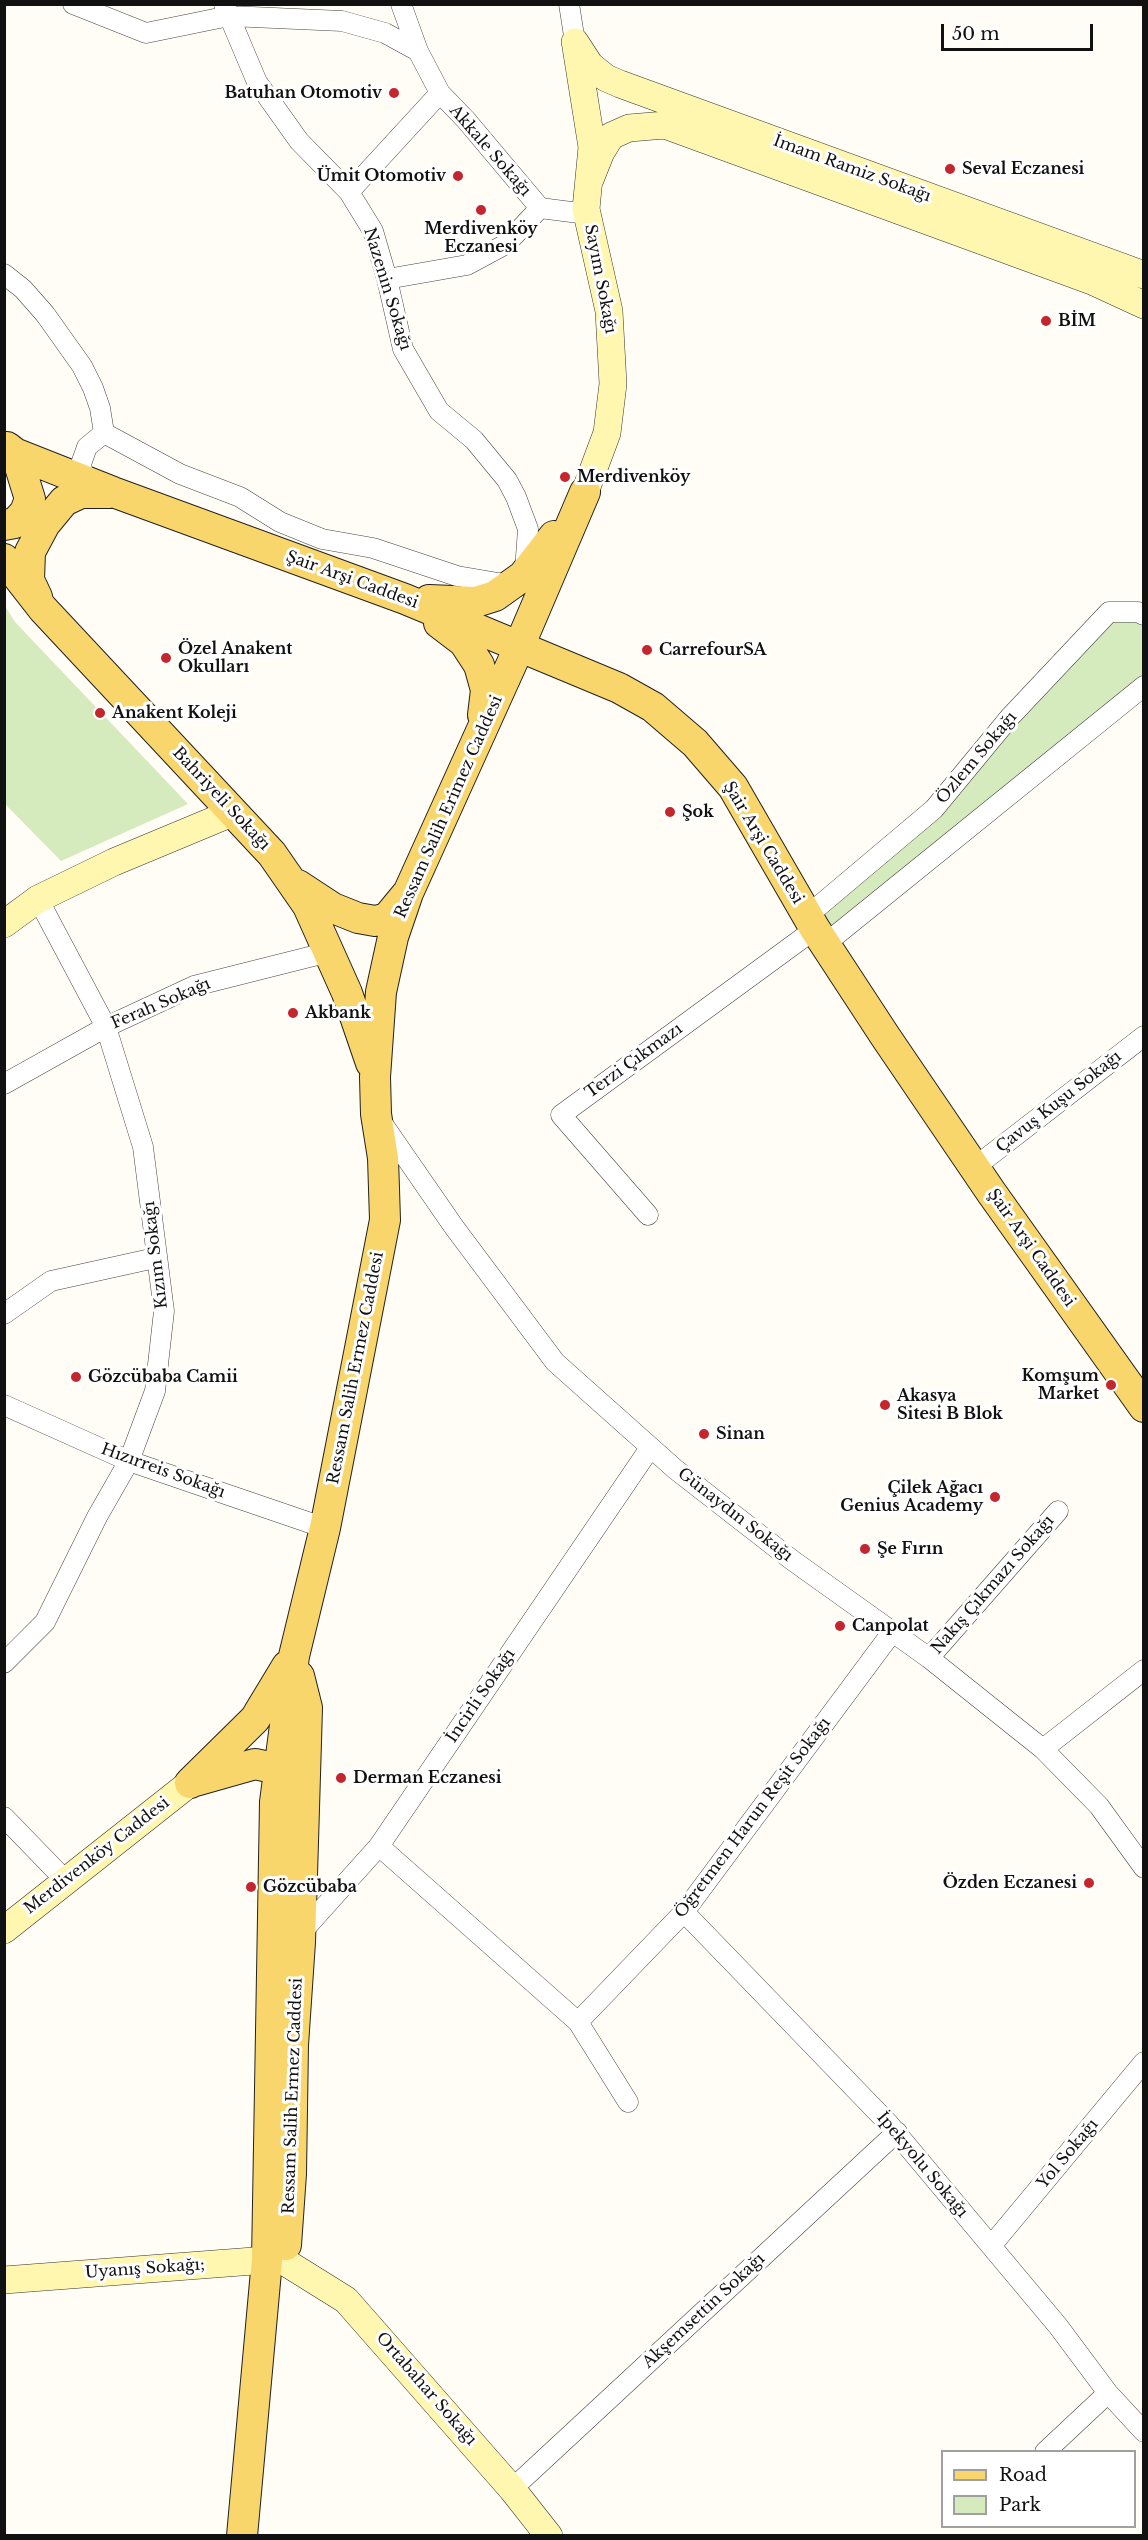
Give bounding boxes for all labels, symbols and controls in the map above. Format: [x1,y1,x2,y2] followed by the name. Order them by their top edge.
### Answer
[944,12,1096,50] scale bar
[952,23,1000,45] text: 50 m
[224,83,382,103] place label: Batuhan Otomotiv
[387,86,401,100] marker: Batuhan Otomotiv
[445,102,535,200] street label: Akkale Sokağı
[770,131,934,207] street label: İmam Ramiz Sokağı
[962,159,1084,179] place label: Seval Eczanesi
[943,162,957,176] marker: Seval Eczanesi
[317,166,446,186] place label: Ümit Otomotiv
[451,169,465,183] marker: Ümit Otomotiv
[474,203,488,217] marker: Merdivenköy Eczanesi
[424,219,538,257] place label: Merdivenköy Eczanesi
[580,223,620,335] street label: Sayım Sokağı
[359,225,415,353] street label: Nazenin Sokağı
[1058,311,1096,331] place label: BİM
[1039,314,1053,328] marker: BİM
[577,467,690,487] place label: Merdivenköy
[558,470,572,484] marker: Merdivenköy
[283,547,421,613] street label: Şair Arşi Caddesi
[178,639,292,677] place label: Özel Anakent Okulları
[659,640,767,660] place label: CarrefourSA
[640,643,654,657] marker: CarrefourSA
[159,651,173,665] marker: Özel Anakent Okulları
[391,693,507,921] street label: Ressam Salih Erimez Caddesi
[112,703,237,723] place label: Anakent Koleji
[93,706,107,720] marker: Anakent Koleji
[933,708,1021,808] street label: Özlem Sokağı
[168,743,274,855] street label: Bahriyeli Sokağı
[719,778,807,908] street label: Şair Arşi Caddesi
[682,802,714,822] place label: Şok
[663,805,677,819] marker: Şok
[109,974,213,1034] street label: Ferah Sokağı
[305,1003,371,1023] place label: Akbank
[286,1006,300,1020] marker: Akbank
[582,1019,686,1103] street label: Terzi Çıkmazı
[992,1047,1126,1157] street label: Çavuş Kuşu Sokağı
[983,1185,1079,1311] street label: Şair Arşi Caddesi
[140,1200,172,1310] street label: Kızım Sokağı
[324,1250,388,1486] street label: Ressam Salih Ermez Caddesi
[1022,1366,1099,1404] place label: Komşum Market
[88,1367,238,1387] place label: Gözcübaba Camii
[69,1370,83,1384] marker: Gözcübaba Camii
[1104,1378,1118,1392] marker: Komşum Market
[897,1386,1003,1424] place label: Akasya Sitesi B Blok
[878,1398,892,1412] marker: Akasya Sitesi B Blok
[716,1424,765,1444] place label: Sinan
[697,1427,711,1441] marker: Sinan
[98,1440,228,1502] street label: Hızırreis Sokağı
[674,1464,796,1566] street label: Günaydın Sokağı
[840,1478,983,1516] place label: Çilek Ağacı Genius Academy
[988,1490,1002,1504] marker: Çilek Ağacı Genius Academy
[928,1512,1058,1658] street label: Nakış Çıkmazı Sokağı
[877,1539,943,1559] place label: Şe Fırın
[858,1542,872,1556] marker: Şe Fırın
[852,1616,929,1636] place label: Canpolat
[833,1619,847,1633] marker: Canpolat
[443,1645,519,1747] street label: İncirli Sokağı
[671,1714,835,1922] street label: Öğretmen Harun Reşit Sokağı
[353,1768,502,1788] place label: Derman Eczanesi
[334,1771,348,1785] marker: Derman Eczanesi
[21,1793,173,1919] street label: Merdivenköy Caddesi
[943,1873,1077,1893] place label: Özden Eczanesi
[1082,1876,1096,1890] marker: Özden Eczanesi
[263,1877,357,1897] place label: Gözcübaba
[244,1880,258,1894] marker: Gözcübaba
[279,1977,307,2215] street label: Ressam Salih Ermez Caddesi
[872,2108,972,2222] street label: İpekyolu Sokağı
[1033,2115,1103,2193] street label: Yol Sokağı
[639,2249,769,2373] street label: Akşemsettin Sokağı
[84,2255,206,2283] street label: Uyanış Sokağı;
[372,2328,480,2450] street label: Ortabahar Sokağı
[941,2450,1136,2528] legend
[999,2464,1047,2486] text: Road
[999,2494,1041,2516] text: Park

